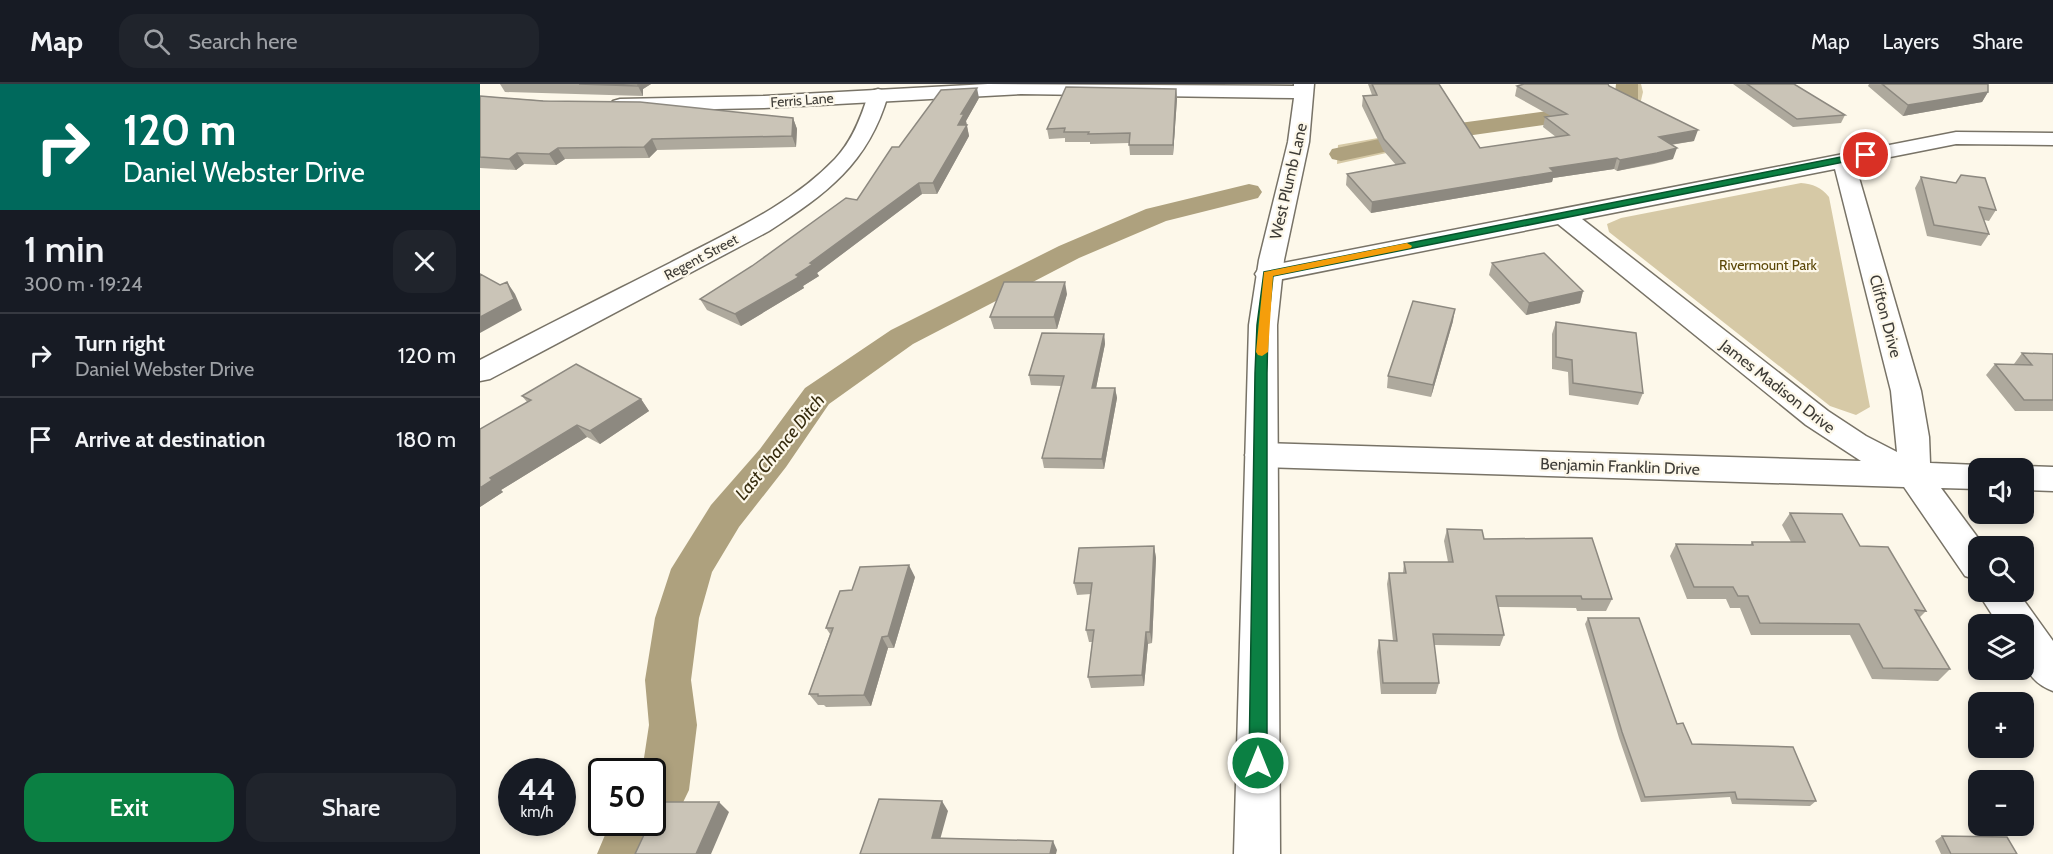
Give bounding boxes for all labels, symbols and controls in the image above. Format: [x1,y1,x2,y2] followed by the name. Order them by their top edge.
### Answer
[119,14,539,68] search box
[30,24,83,58] text: Map
[140,25,173,58] icon: search
[188,28,297,55] text: Search here
[1811,29,1850,54] text: Map
[1883,29,1939,54] text: Layers
[1972,29,2023,54] text: Share
[770,89,834,111] street label: Ferris Lane
[123,104,236,156] text: 120 m
[24,108,102,186] icon: right
[1266,121,1311,241] street label: West Plumb Lane
[1840,129,1891,180] pin
[1849,138,1882,171] icon: arrive
[123,156,365,189] text: Daniel Webster Drive
[24,227,104,271] text: 1 min
[393,230,456,293] button: close
[661,230,741,284] street label: Regent Street
[1719,256,1818,274] park label: Rivermount Park
[24,272,143,296] text: 300 m · 19:24
[1865,273,1906,360] street label: Clifton Drive
[75,330,165,357] text: Turn right
[1716,335,1839,437] street label: James Madison Drive
[24,339,57,372] icon: right
[398,342,456,369] text: 120 m
[75,357,254,381] text: Daniel Webster Drive
[731,390,829,504] water label: Last Chance Ditch
[24,423,57,456] icon: arrive
[75,426,265,453] text: Arrive at destination
[396,426,456,453] text: 180 m
[1540,454,1700,479] street label: Benjamin Franklin Drive
[1968,458,2034,836] map controls
[1968,458,2034,524] button: sound
[1968,536,2034,602] button: search
[1968,614,2034,680] button: layers
[1968,692,2034,758] button: +
[1226,731,1290,795] position arrow
[588,758,666,836] speed limit sign: 50
[1968,770,2034,836] button: −
[518,771,556,808] text: 44
[24,773,234,842] button: Exit
[246,773,456,842] button: Share
[521,803,553,821] text: km/h

